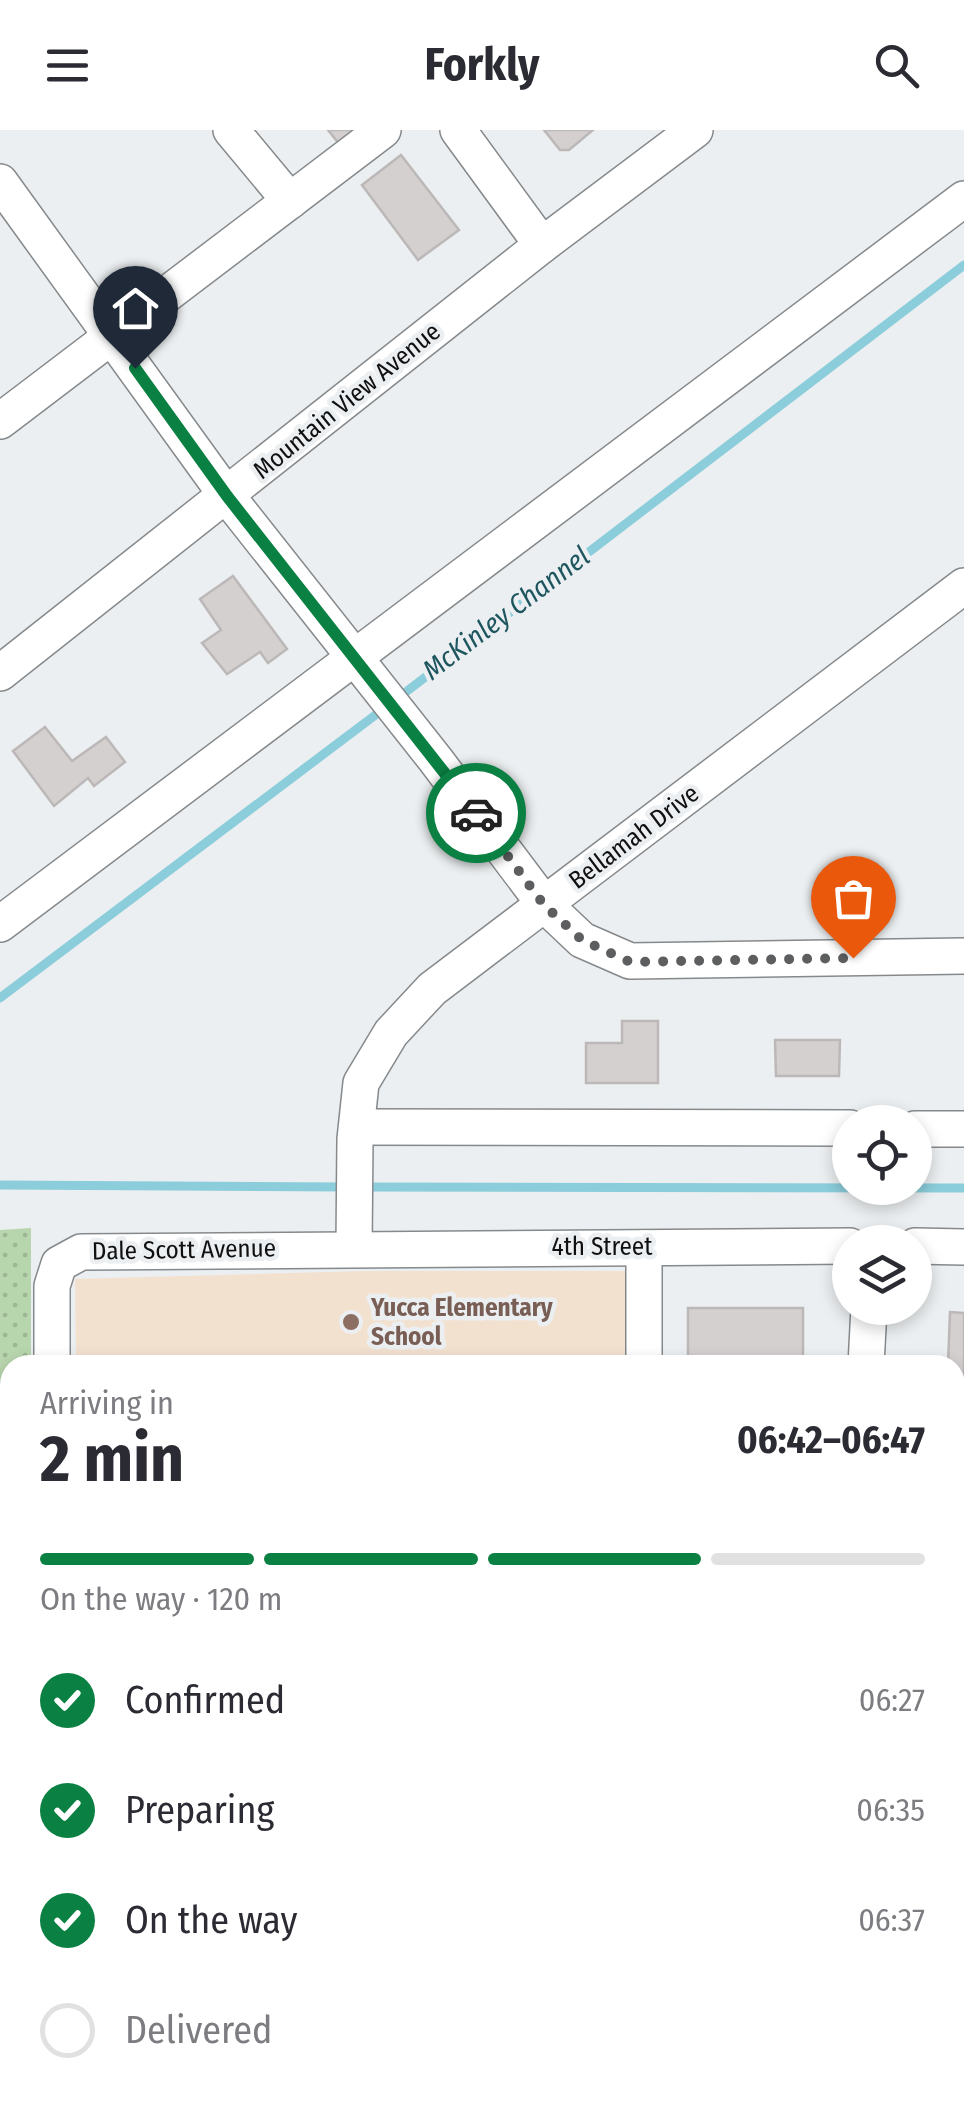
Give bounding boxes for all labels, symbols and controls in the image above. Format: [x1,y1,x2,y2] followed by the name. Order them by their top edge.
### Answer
[40,38,95,93] icon: menu
[425,38,539,92] text: Forkly
[869,38,924,93] icon: search
[93,266,178,369] pin
[108,281,163,336] icon: home
[248,316,446,486] street label: Mountain View Avenue
[416,540,596,686] water label: McKinley Channel
[426,763,526,863] courier
[563,778,705,896] street label: Bellamah Drive
[449,786,504,841] icon: car
[811,856,896,959] pin
[826,871,881,926] icon: bag
[832,1105,932,1325] map controls
[832,1105,932,1205] button: locate
[832,1225,932,1325] button: layers
[552,1232,653,1262] street label: 4th Street
[92,1233,276,1267] street label: Dale Scott Avenue
[370,1293,554,1352] place label: Yucca Elementary School
[340,1311,362,1333] marker: Yucca Elementary School
[40,1384,174,1422] text: Arriving in
[737,1417,925,1463] text: 06:42–06:47
[40,1420,184,1498] text: 2 min
[40,1580,282,1618] text: On the way · 120 m
[40,1673,95,1728] icon: check
[125,1677,285,1723] text: Confirmed
[859,1681,925,1719] text: 06:27
[40,1783,95,1838] icon: check
[125,1787,274,1833] text: Preparing
[856,1791,925,1829] text: 06:35
[40,1893,95,1948] icon: check
[125,1897,297,1943] text: On the way
[858,1901,925,1939] text: 06:37
[125,2007,272,2053] text: Delivered

